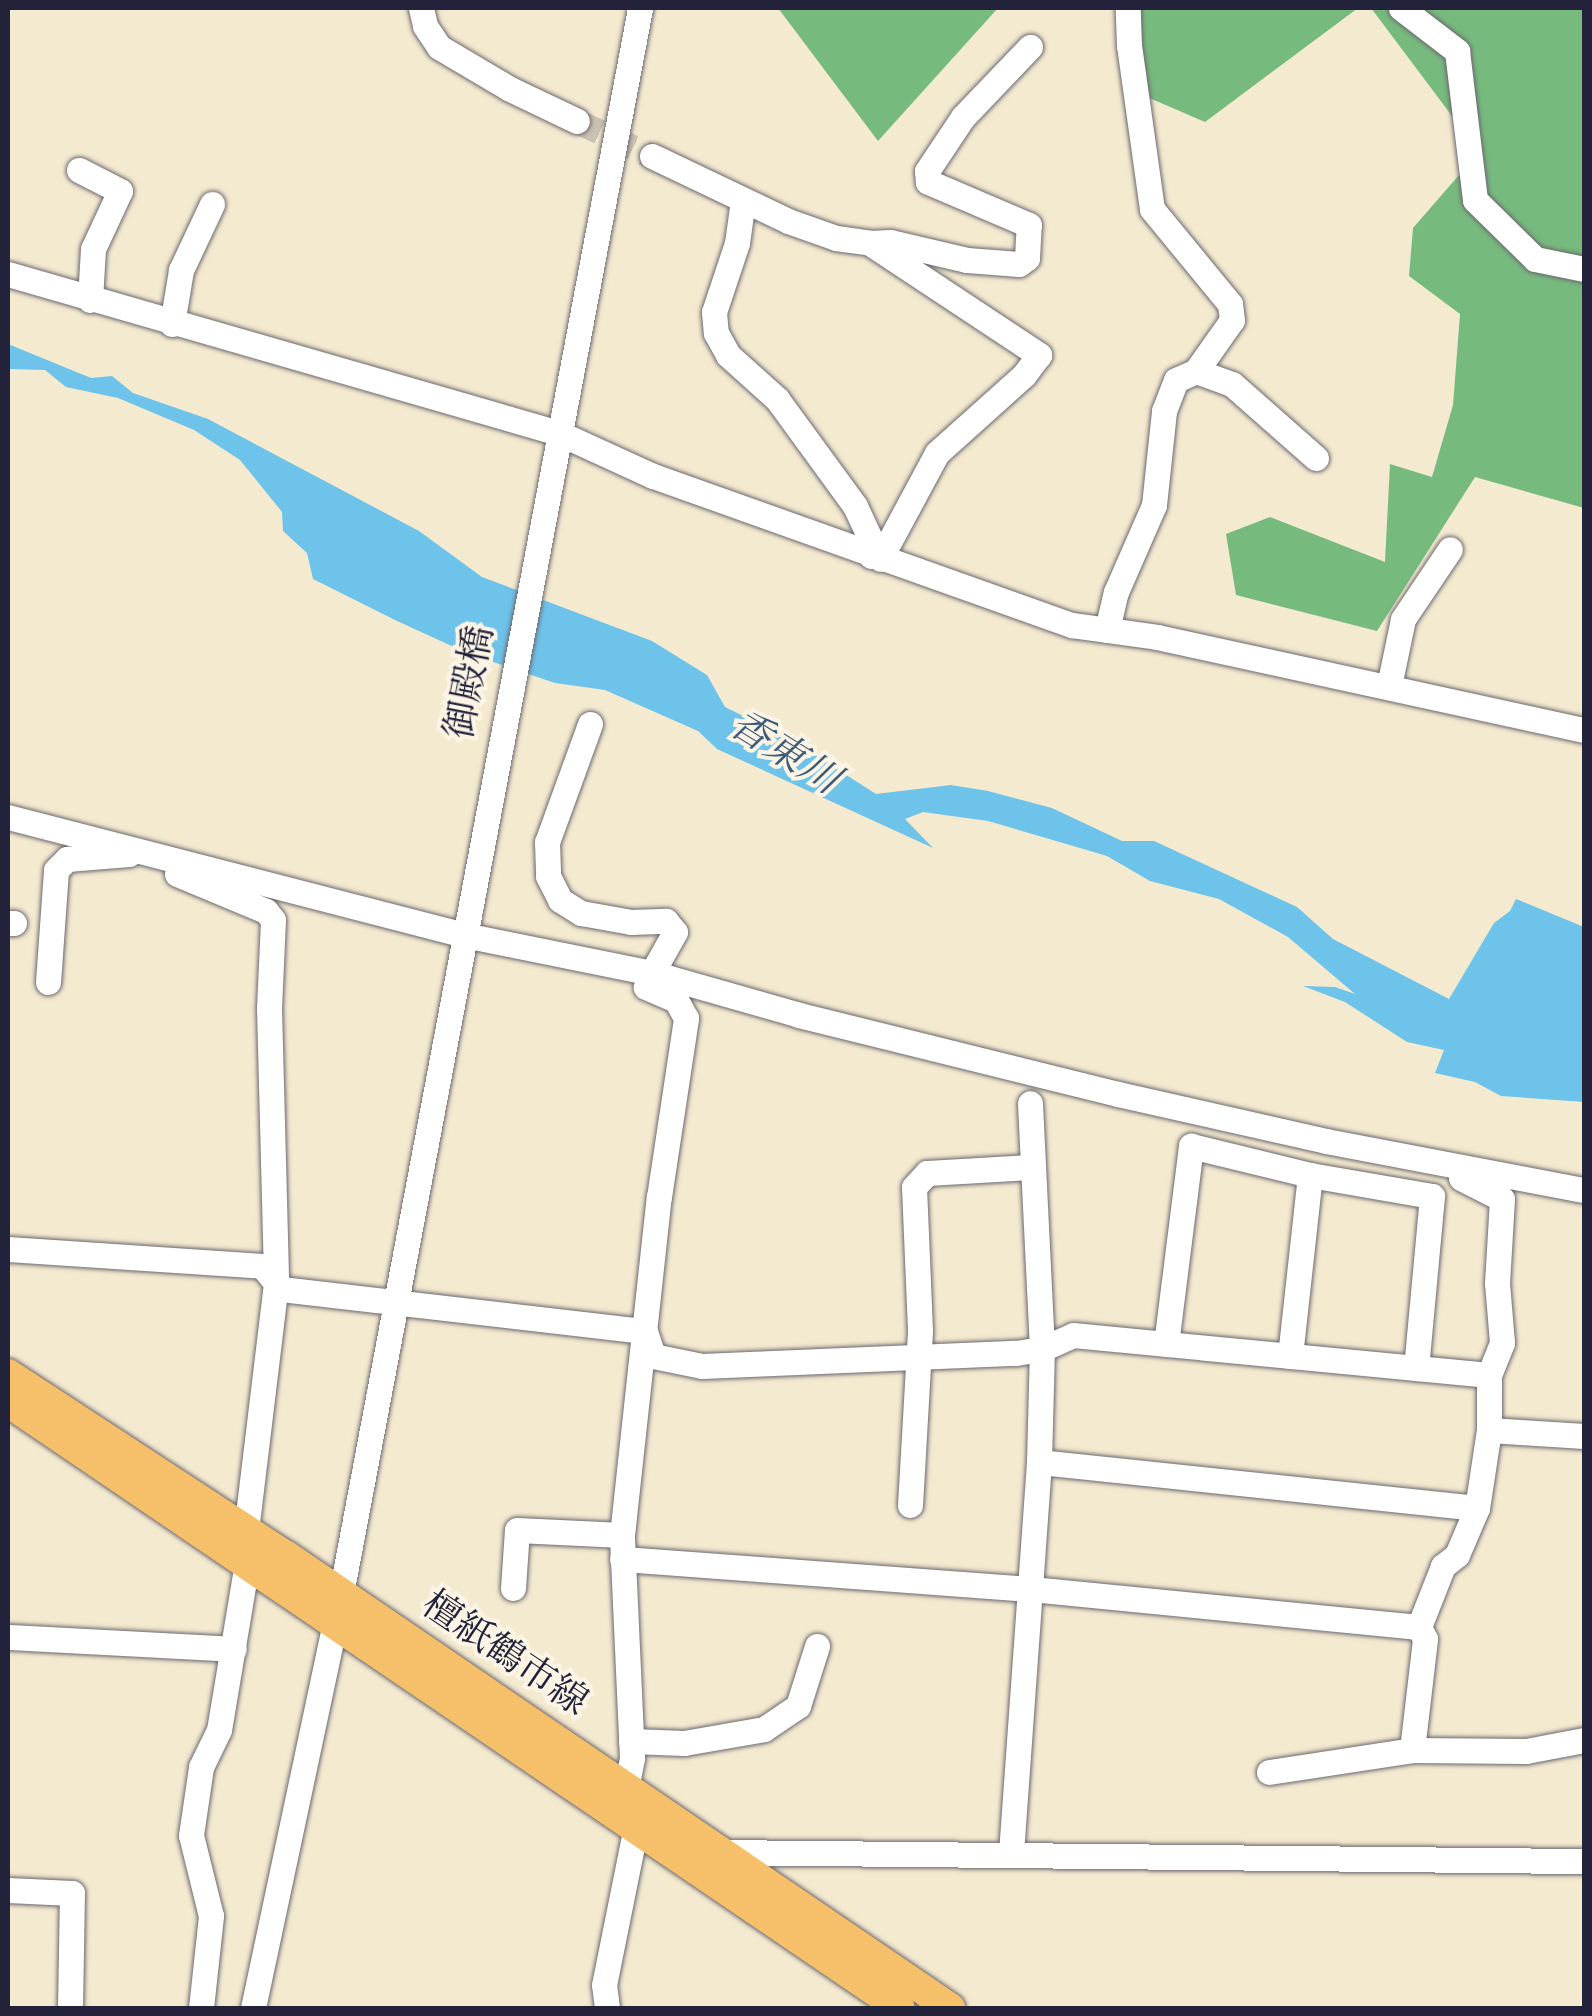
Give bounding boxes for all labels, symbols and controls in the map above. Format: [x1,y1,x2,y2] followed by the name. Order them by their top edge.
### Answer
[440,623,506,743] street label: 御殿橋
[719,703,847,807] water label: 香東川
[411,1584,595,1728] street label: 檀紙鶴市線

